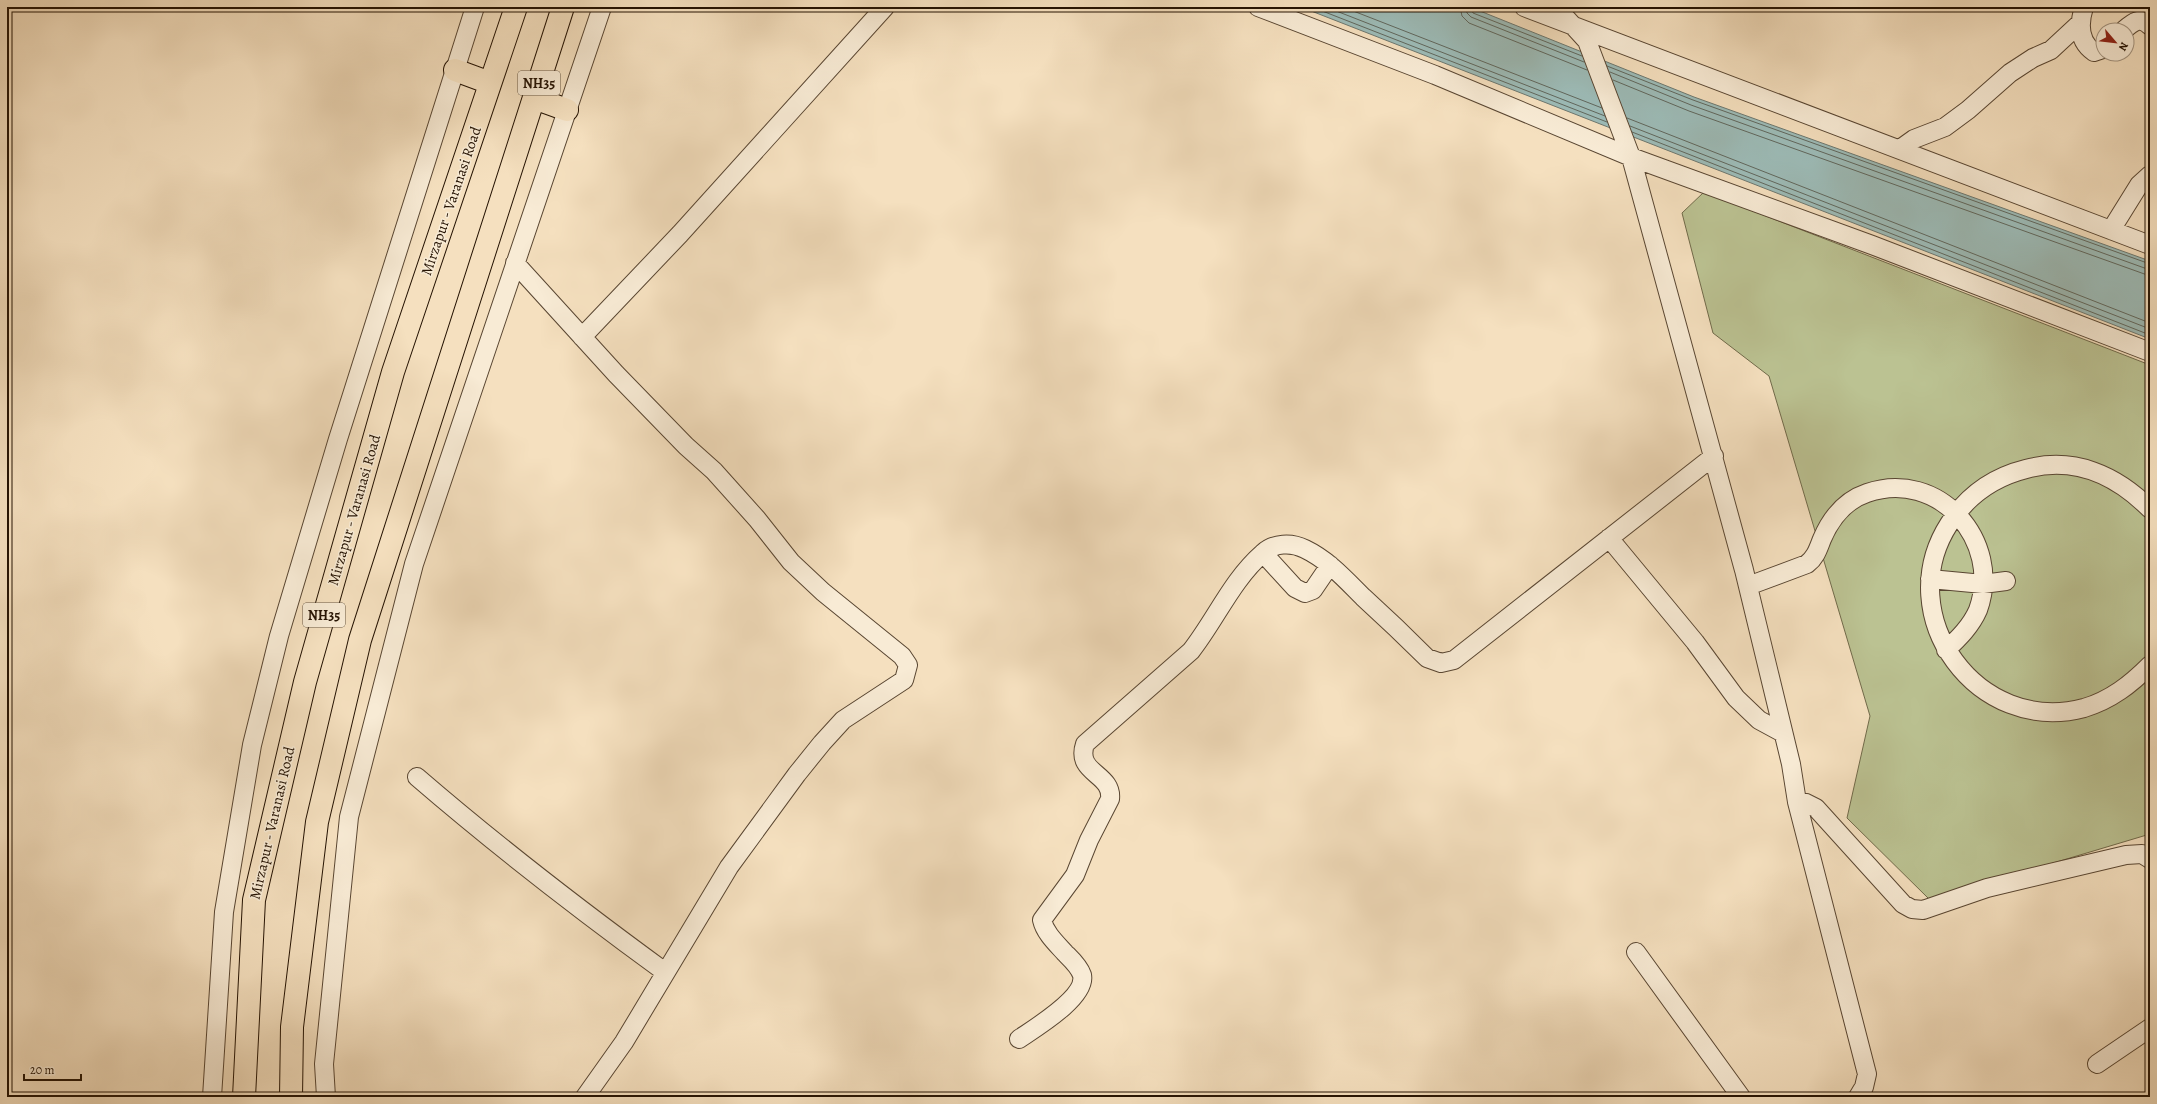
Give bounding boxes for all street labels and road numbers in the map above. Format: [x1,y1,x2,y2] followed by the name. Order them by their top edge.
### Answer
[518,71,560,95] road number: NH35
[416,123,486,278] street label: Mirzapur - Varanasi Road
[323,431,385,588] street label: Mirzapur - Varanasi Road
[303,603,345,627] road number: NH35
[245,744,300,901] street label: Mirzapur - Varanasi Road

